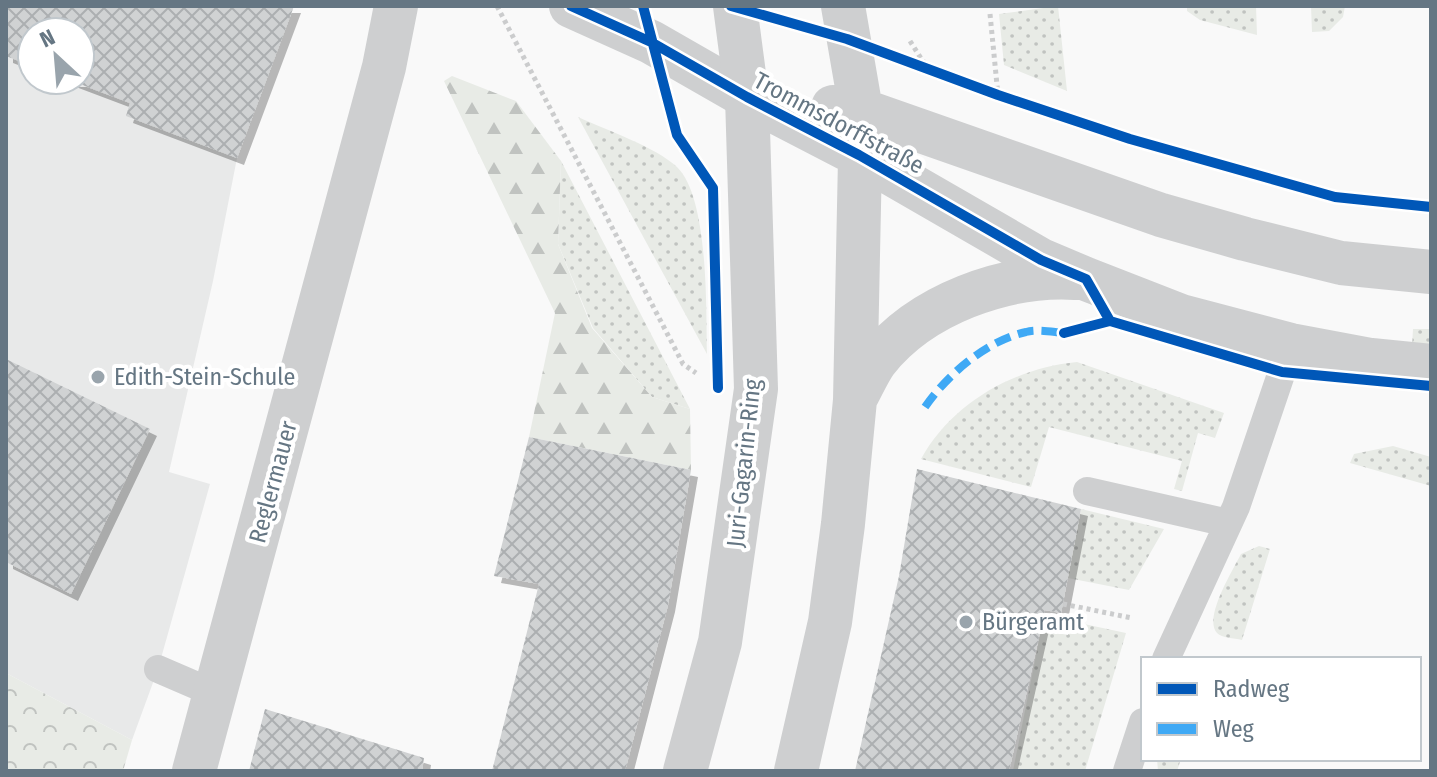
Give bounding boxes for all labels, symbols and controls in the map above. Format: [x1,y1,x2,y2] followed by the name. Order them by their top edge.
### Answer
[16,16,96,96] north arrow
[36,23,59,53] text: N
[749,66,929,180] street label: Trommsdorffstraße
[114,363,295,391] place label: Edith-Stein-Schule
[89,368,107,386] marker: Edith-Stein-Schule
[721,377,767,549] street label: Juri-Gagarin-Ring
[243,417,303,546] street label: Reglermauer
[982,608,1084,636] place label: Bürgeramt
[957,613,975,631] marker: Bürgeramt
[1141,657,1421,761] legend
[1213,675,1290,703] text: Radweg
[1213,715,1255,743] text: Weg

